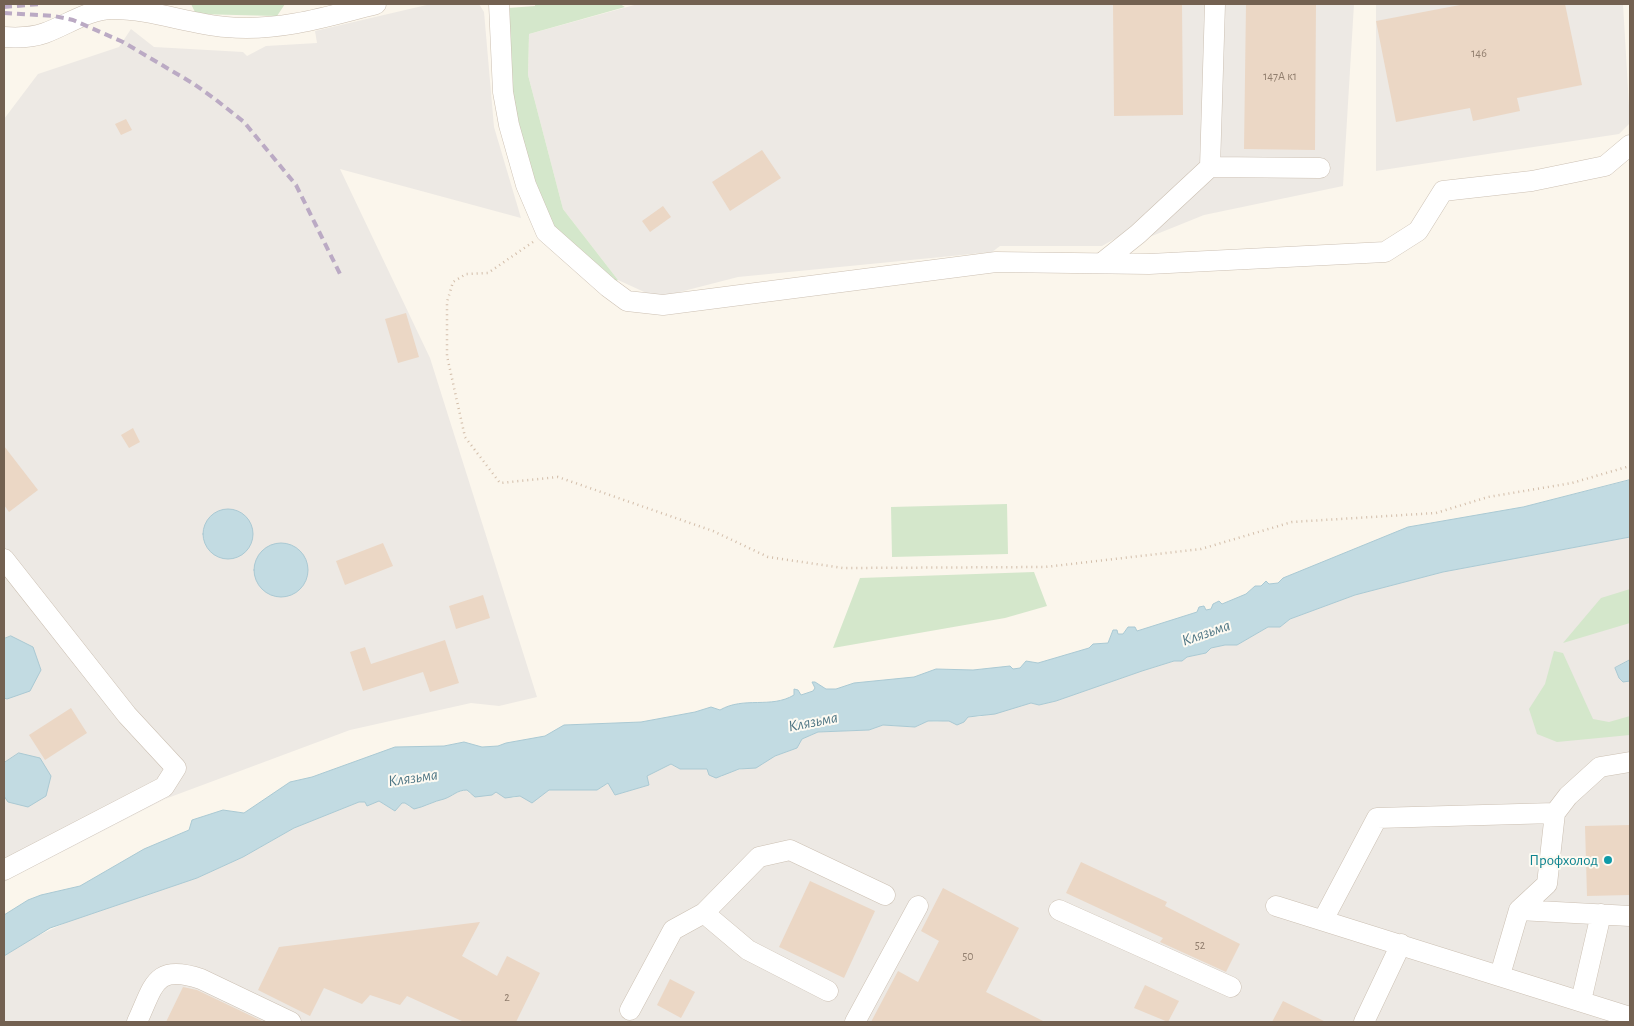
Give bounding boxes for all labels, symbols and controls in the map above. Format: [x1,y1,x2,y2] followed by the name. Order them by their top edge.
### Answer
[1471,46,1487,60] house number: 146
[1263,69,1297,83] house number: 147А к1
[1179,616,1233,650] water label: Клязьма
[787,708,839,736] water label: Клязьма
[387,765,439,791] water label: Клязьма
[1529,851,1598,869] place label: Профхолод
[1602,854,1614,866] marker: Профхолод
[1195,938,1205,952] house number: 52
[962,949,974,963] house number: 50
[504,990,510,1004] house number: 2

